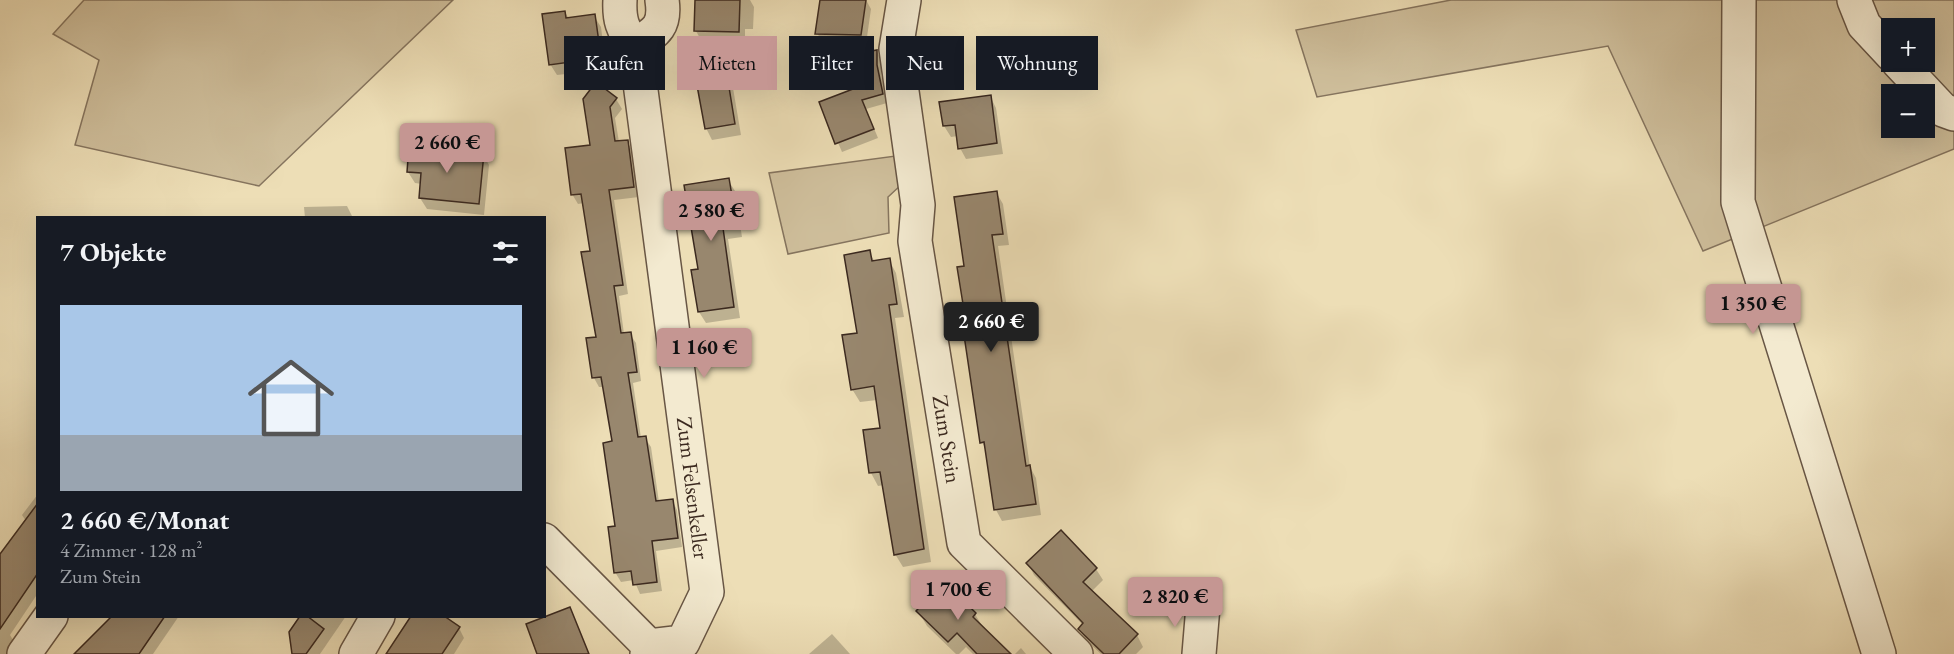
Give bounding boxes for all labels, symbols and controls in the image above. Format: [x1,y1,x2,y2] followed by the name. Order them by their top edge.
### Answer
[1881,18,1935,138] map controls
[1881,18,1935,72] button: +
[564,36,665,90] chip: Kaufen
[677,36,777,90] chip: Mieten
[789,36,874,90] chip: Filter
[886,36,964,90] chip: Neu
[976,36,1098,90] chip: Wohnung
[1881,84,1935,138] button: −
[392,123,502,174] pin: 2 660 €
[414,129,480,155] text: 2 660 €
[656,191,766,242] pin: 2 580 €
[678,197,744,223] text: 2 580 €
[60,235,166,269] text: 7 Objekte
[489,236,522,269] icon: filters
[1698,284,1808,335] pin: 1 350 €
[1720,290,1786,316] text: 1 350 €
[936,302,1046,353] pin: 2 660 €
[958,308,1024,334] text: 2 660 €
[649,328,759,379] pin: 1 160 €
[671,334,737,360] text: 1 160 €
[237,344,345,452] icon: home
[926,393,968,486] street label: Zum Stein
[670,415,716,562] street label: Zum Felsenkeller
[60,503,229,537] text: 2 660 €/Monat
[60,537,203,563] text: 4 Zimmer · 128 m²
[60,563,141,589] text: Zum Stein
[903,570,1013,621] pin: 1 700 €
[925,576,991,602] text: 1 700 €
[1120,577,1230,628] pin: 2 820 €
[1142,583,1208,609] text: 2 820 €

